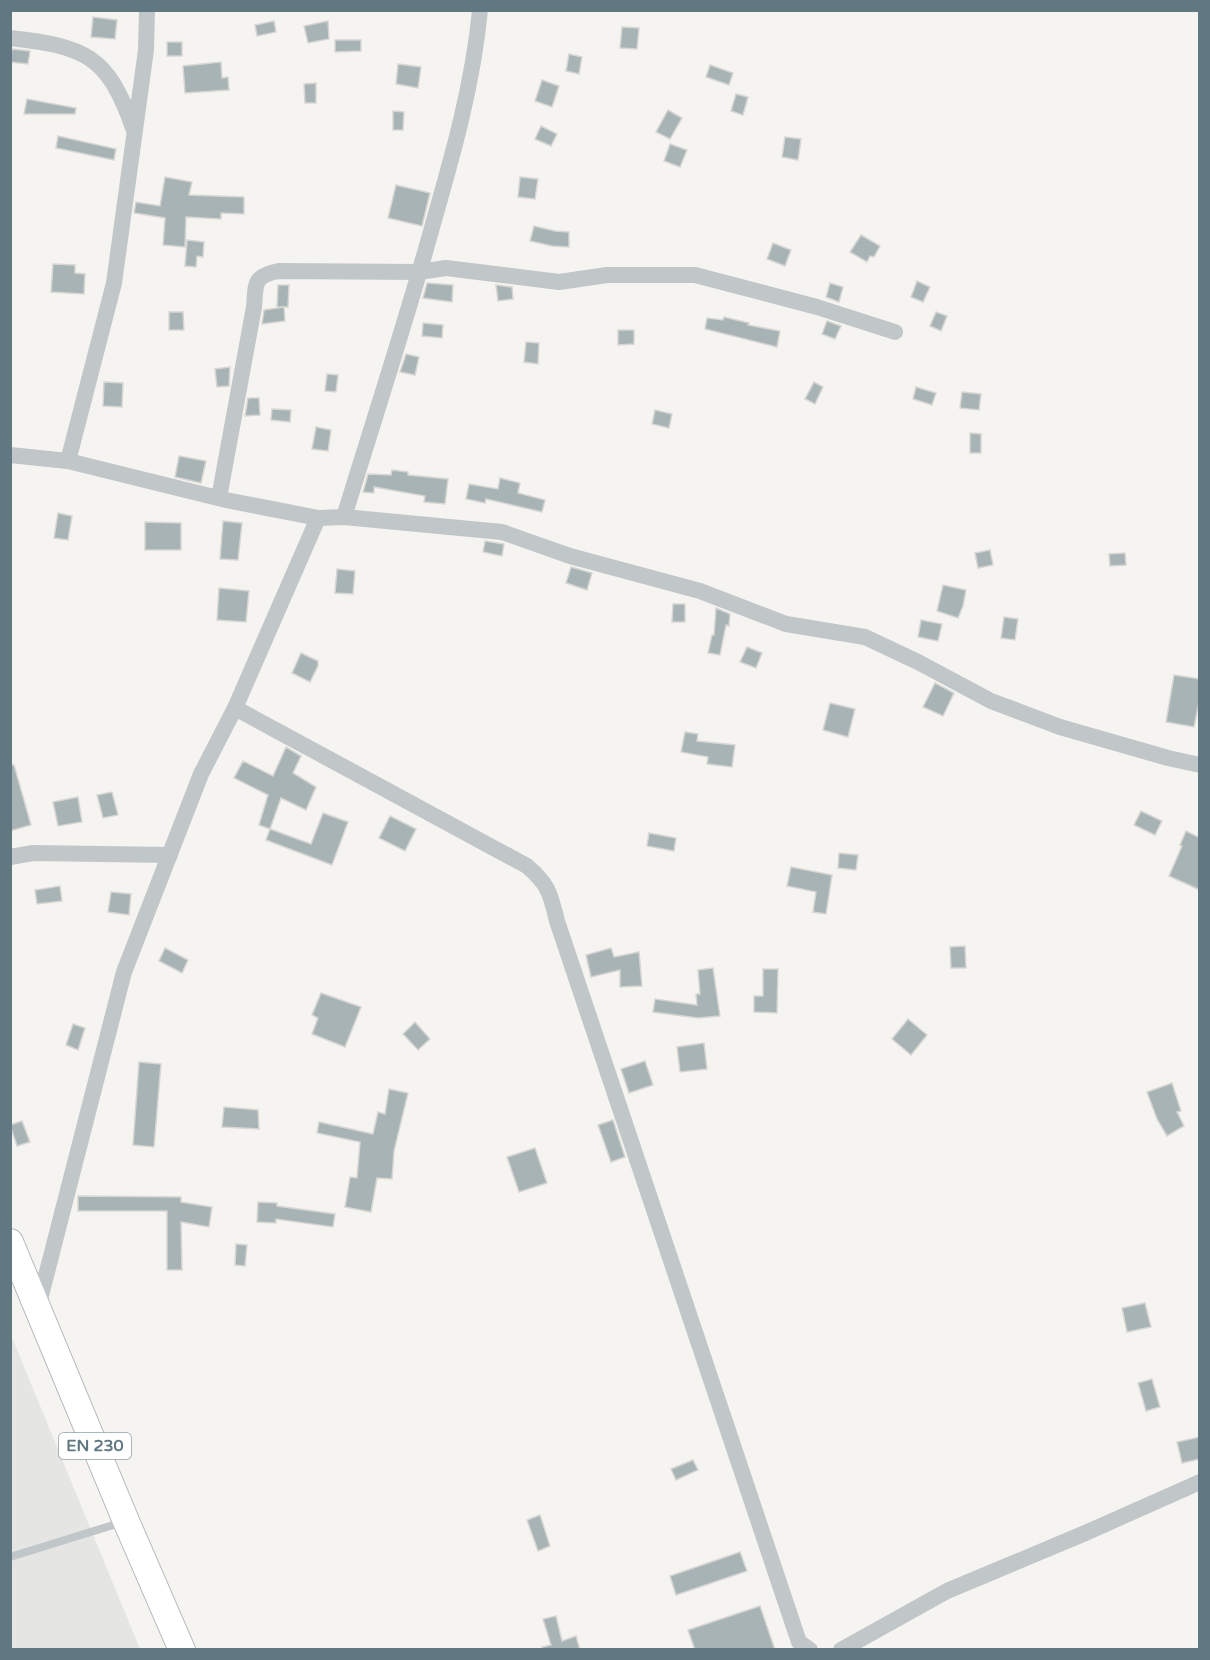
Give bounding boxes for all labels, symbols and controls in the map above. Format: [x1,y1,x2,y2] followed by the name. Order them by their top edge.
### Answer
[59,1433,131,1459] road number: EN 230

